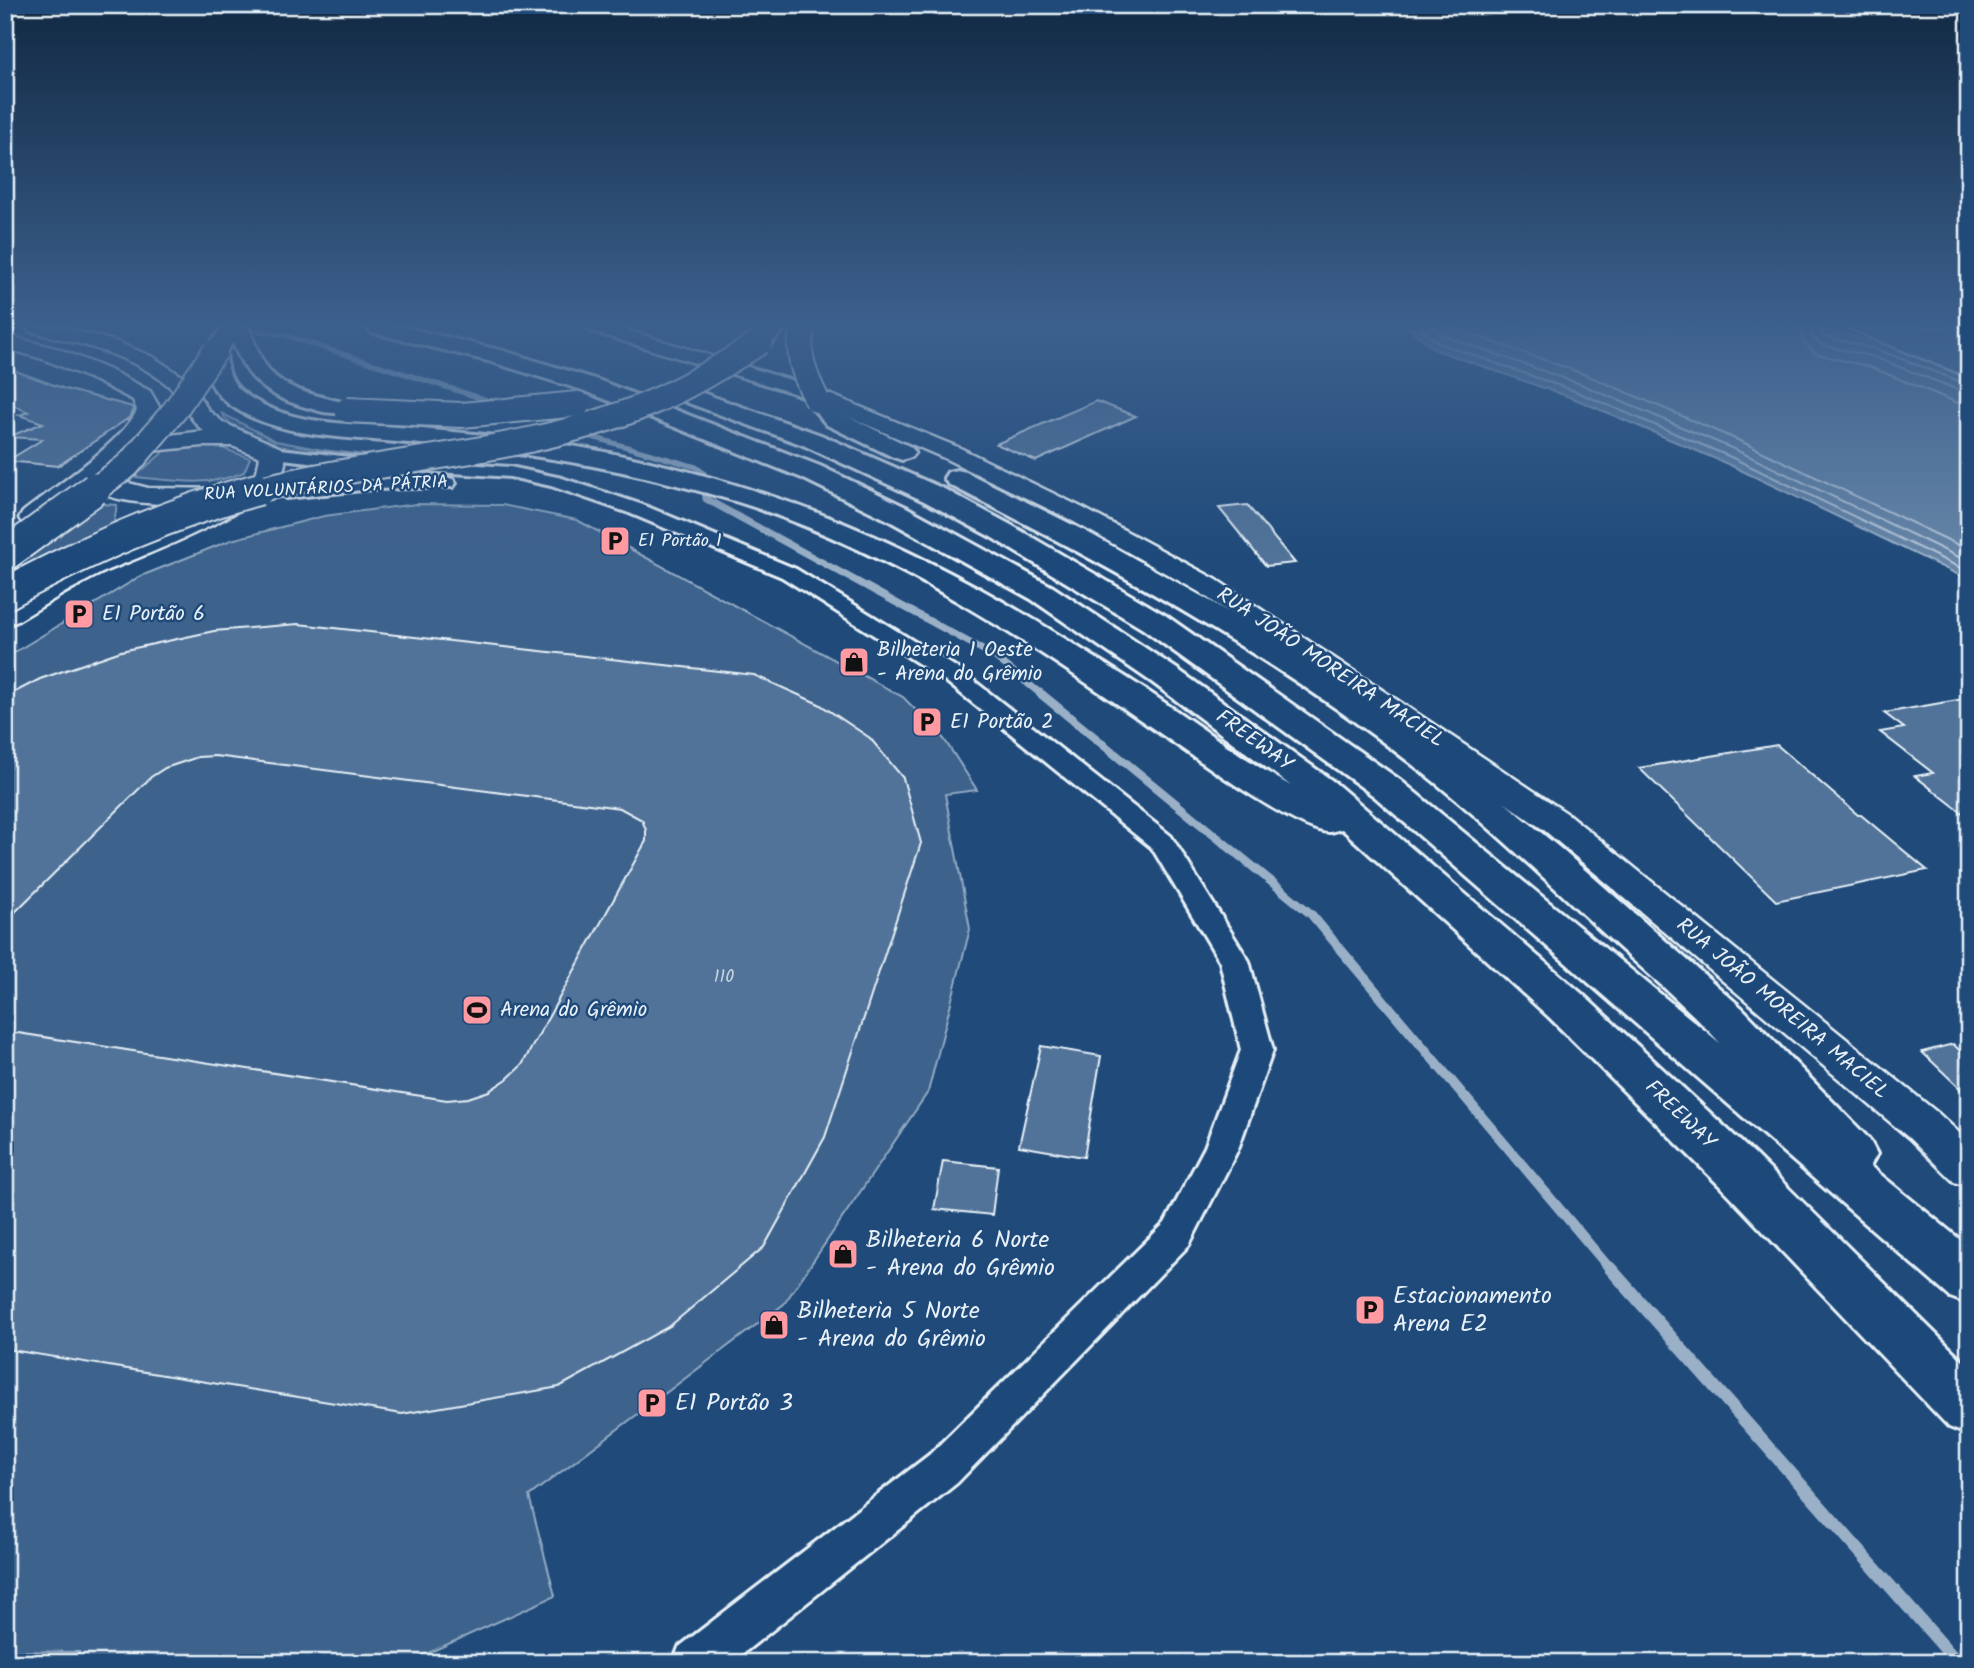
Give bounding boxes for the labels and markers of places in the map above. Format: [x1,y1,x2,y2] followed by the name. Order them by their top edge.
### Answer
[598,524,632,558] parking icon: E1 Portão 1
[638,527,722,556] place label: E1 Portão 1
[62,597,96,631] parking icon: E1 Portão 6
[102,598,205,631] place label: E1 Portão 6
[877,634,1042,691] place label: Bilheteria 1 Oeste - Arena do Grêmio
[837,645,871,679] shop icon: Bilheteria 1 Oeste - Arena do Grêmio
[910,705,944,739] parking icon: E1 Portão 2
[950,706,1053,739] place label: E1 Portão 2
[460,993,494,1027] sports icon: Arena do Grêmio
[500,994,647,1027] place label: Arena do Grêmio
[866,1221,1055,1288] place label: Bilheteria 6 Norte - Arena do Grêmio
[826,1237,860,1271] shop icon: Bilheteria 6 Norte - Arena do Grêmio
[1393,1277,1552,1344] place label: Estacionamento Arena E2
[797,1292,986,1359] place label: Bilheteria 5 Norte - Arena do Grêmio
[1353,1293,1387,1327] parking icon: Estacionamento Arena E2
[757,1308,791,1342] shop icon: Bilheteria 5 Norte - Arena do Grêmio
[675,1384,793,1423] place label: E1 Portão 3
[635,1386,669,1420] parking icon: E1 Portão 3

